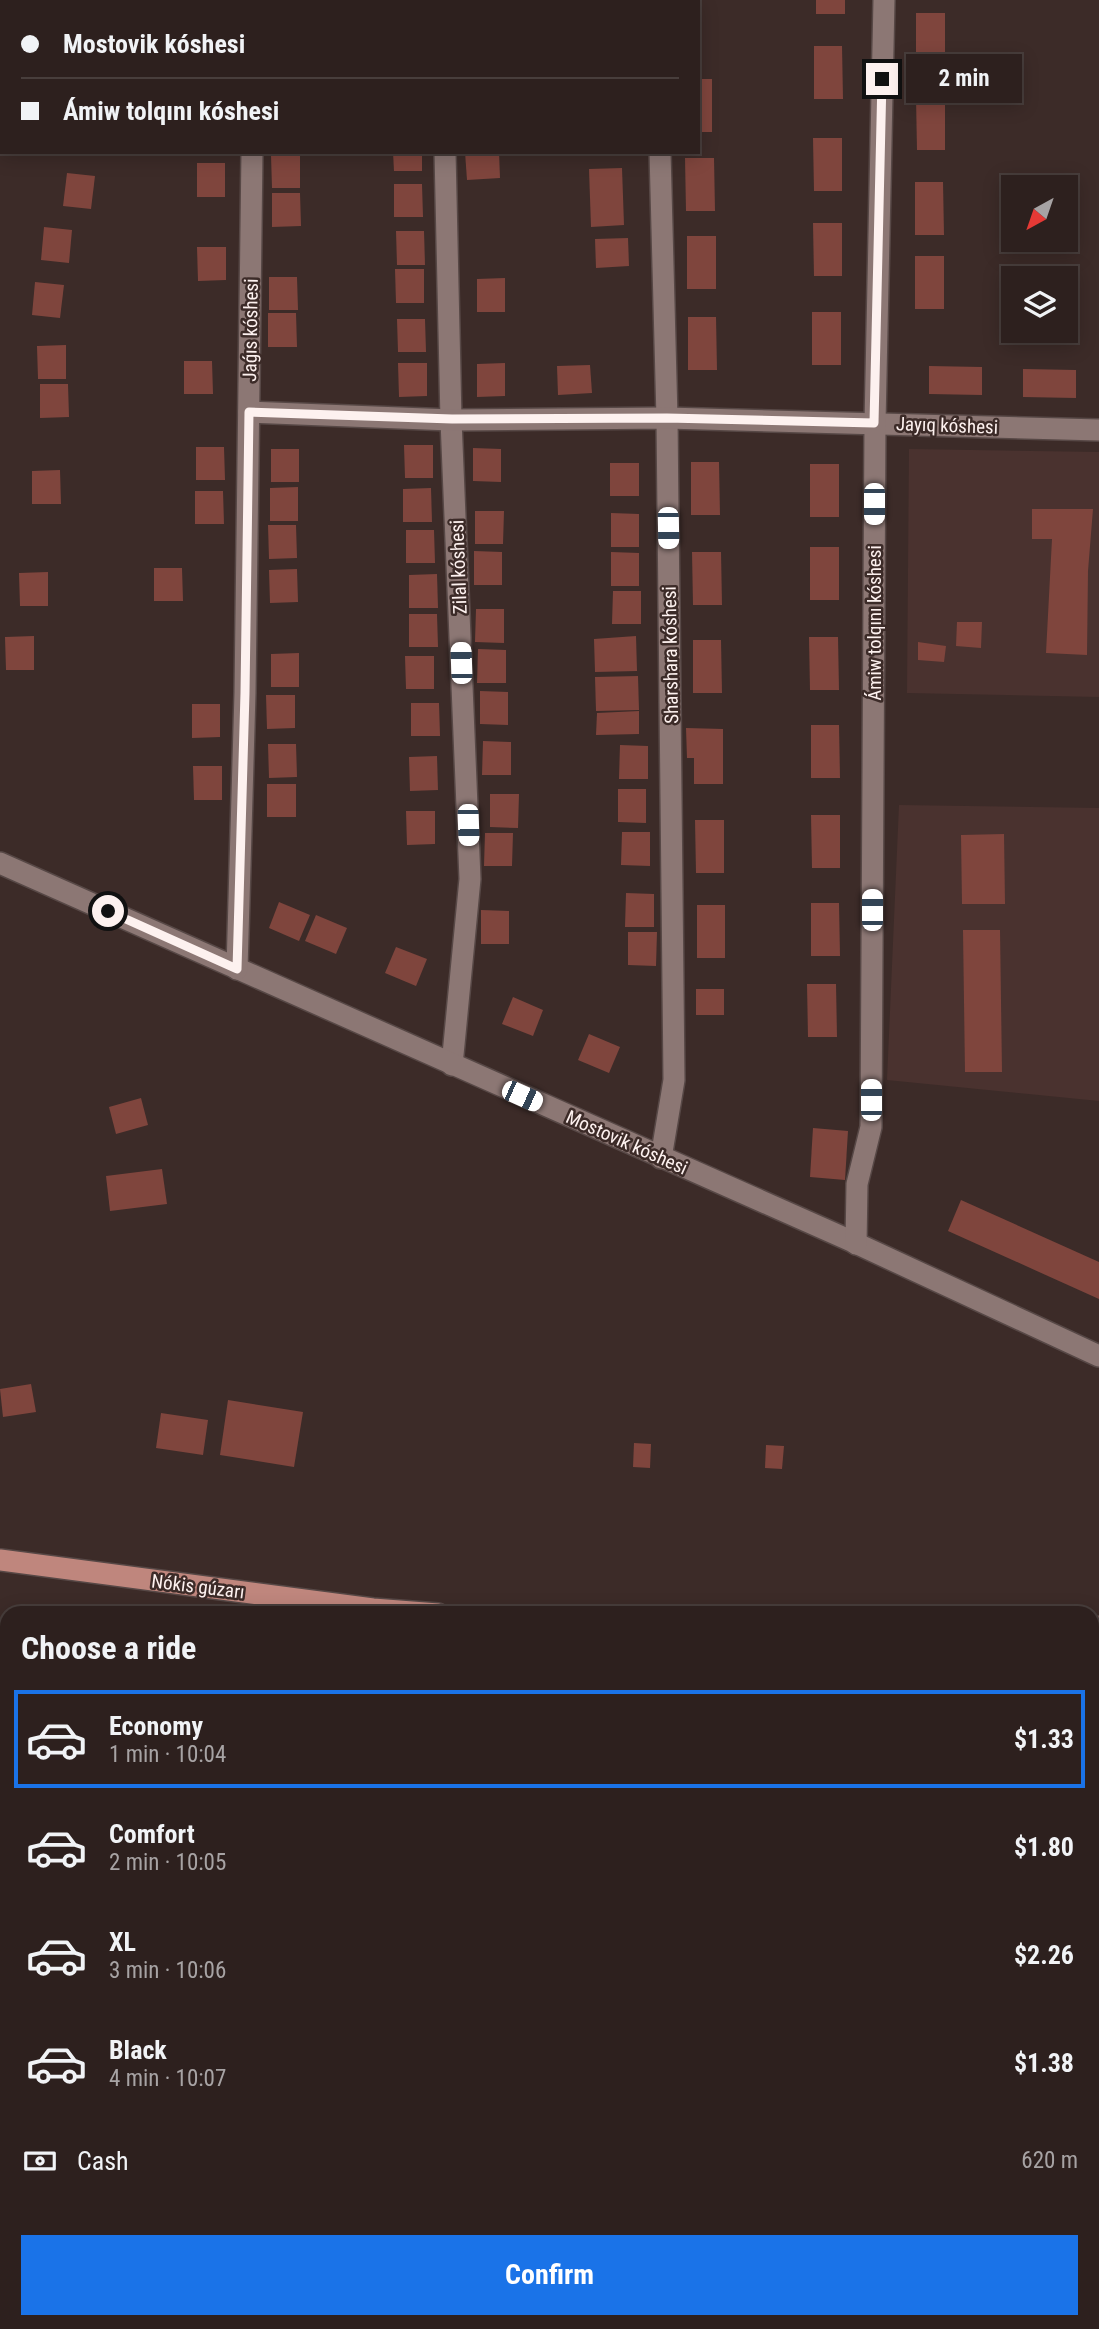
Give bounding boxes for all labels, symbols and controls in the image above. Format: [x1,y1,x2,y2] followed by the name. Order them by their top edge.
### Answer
[63,29,245,59] text: Mostovik kóshesi
[906,55,1022,104] callout: 2 min
[866,63,898,95] route end
[938,65,990,92] text: 2 min
[63,96,279,126] text: Ámiw tolqını kóshesi
[1001,175,1078,252] north arrow
[1001,175,1078,343] map controls
[1001,266,1078,343] button: layers
[238,278,263,382] street label: Jaǵıs kóshesi
[895,412,998,439] street label: Jayıq kóshesi
[864,483,885,525] car
[658,507,679,549] car
[445,519,472,615] street label: Zilal kóshesi
[863,545,886,701] street label: Ámiw tolqını kóshesi
[658,586,683,724] street label: Sharshara kóshesi
[450,642,473,684] car
[457,804,480,846] car
[862,889,883,931] car
[92,895,124,927] route start
[499,1078,546,1114] car
[861,1079,882,1121] car
[562,1105,691,1180] street label: Mostovik kóshesi
[150,1569,246,1604] street label: Nókis gúzarı
[21,1629,196,1667] text: Choose a ride
[25,1708,88,1771] icon: car
[109,1711,203,1741] text: Economy
[1014,1724,1074,1754] text: $1.33
[109,1741,226,1768] text: 1 min · 10:04
[25,1816,88,1879] icon: car
[109,1819,195,1849] text: Comfort
[1014,1832,1074,1862] text: $1.80
[109,1849,226,1876] text: 2 min · 10:05
[25,1924,88,1987] icon: car
[109,1927,136,1957] text: XL
[1014,1940,1074,1970] text: $2.26
[109,1957,226,1984] text: 3 min · 10:06
[25,2032,88,2095] icon: car
[109,2035,167,2065] text: Black
[1014,2048,1074,2078] text: $1.38
[109,2065,226,2092] text: 4 min · 10:07
[21,2142,59,2180] icon: cash
[77,2146,129,2176] text: Cash
[1021,2147,1078,2174] text: 620 m
[21,2235,1078,2315] button: Confirm

